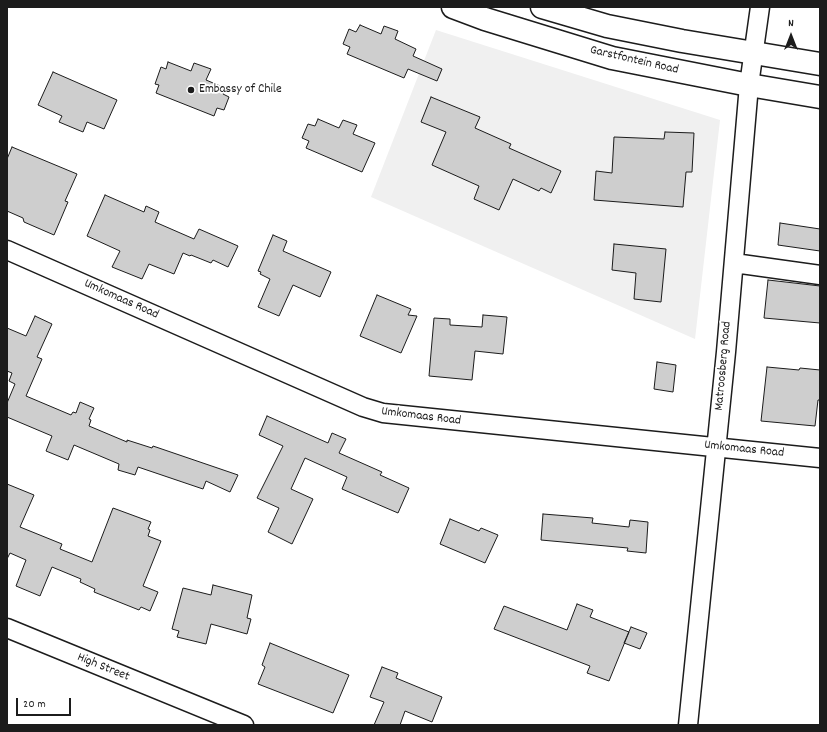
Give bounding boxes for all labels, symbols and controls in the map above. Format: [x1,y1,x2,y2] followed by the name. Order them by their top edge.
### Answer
[771,16,811,56] north arrow
[788,16,794,32] text: N
[588,43,680,79] street label: Garstfontein Road
[199,82,282,98] place label: Embassy of Chile
[186,85,196,95] marker: Embassy of Chile
[81,277,161,323] street label: Umkomaas Road
[712,321,736,411] street label: Matroosberg Road
[380,404,462,430] street label: Umkomaas Road
[703,438,785,462] street label: Umkomaas Road
[74,650,132,686] street label: High Street
[18,690,73,716] scale bar
[23,696,46,713] text: 20 m

